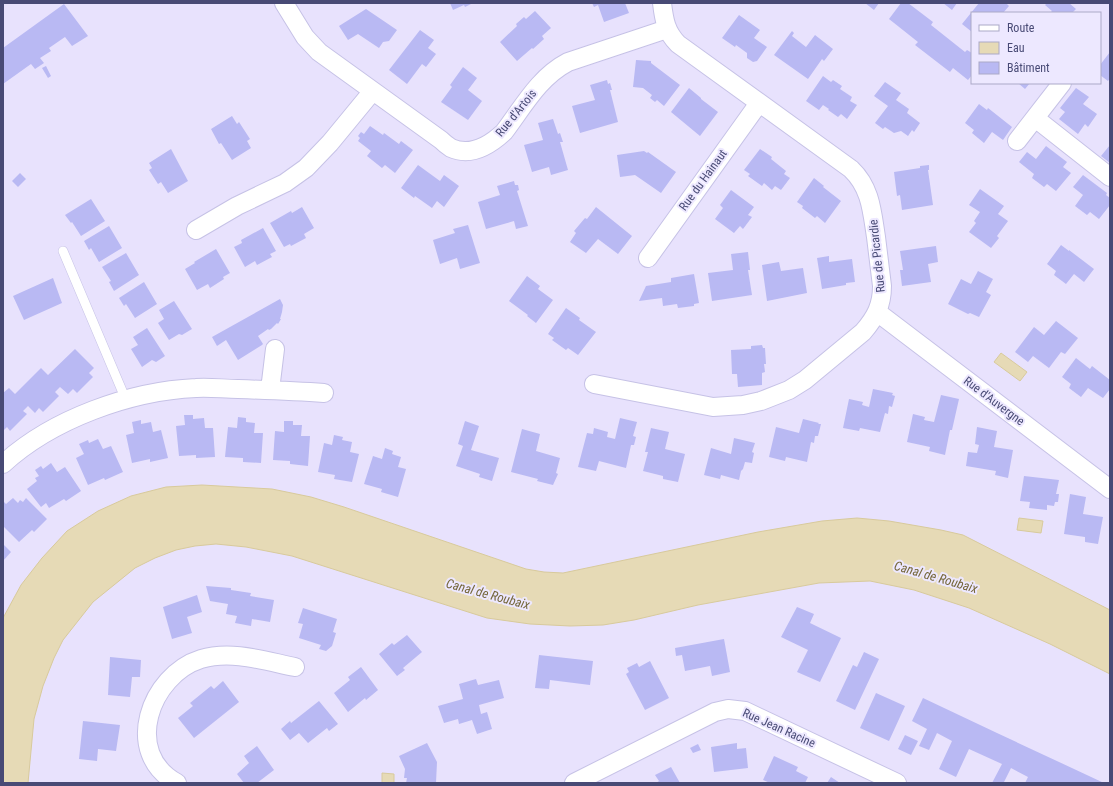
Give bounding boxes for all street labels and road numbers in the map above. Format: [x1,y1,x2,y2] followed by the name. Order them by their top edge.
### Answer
[493,87,539,139] street label: Rue d'Artois
[676,146,730,213] street label: Rue du Hainaut
[866,218,888,293] street label: Rue de Picardie
[961,374,1027,429] street label: Rue d'Auvergne
[740,706,818,750] street label: Rue Jean Racine

